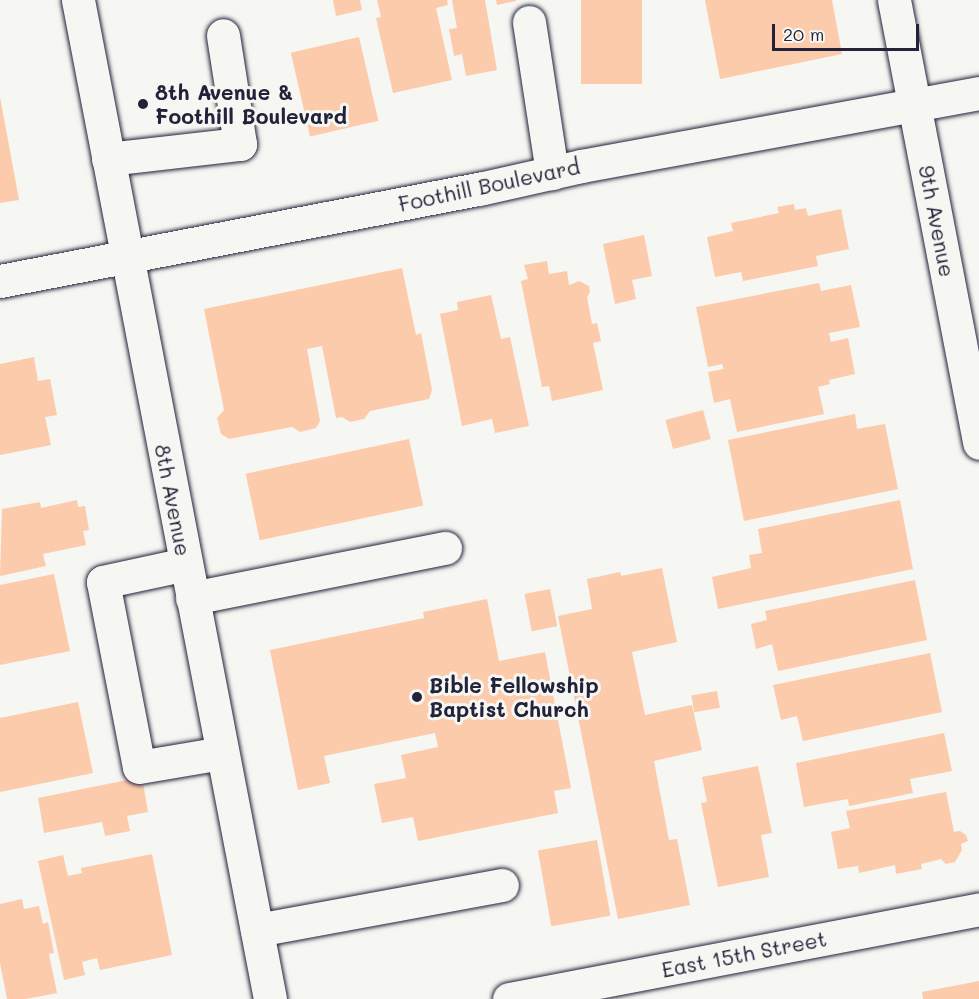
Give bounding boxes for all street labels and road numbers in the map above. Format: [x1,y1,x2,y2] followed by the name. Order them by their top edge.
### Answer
[396,153,582,217] street label: Foothill Boulevard
[914,163,960,279] street label: 9th Avenue
[150,442,196,558] street label: 8th Avenue
[659,926,829,982] street label: East 15th Street

